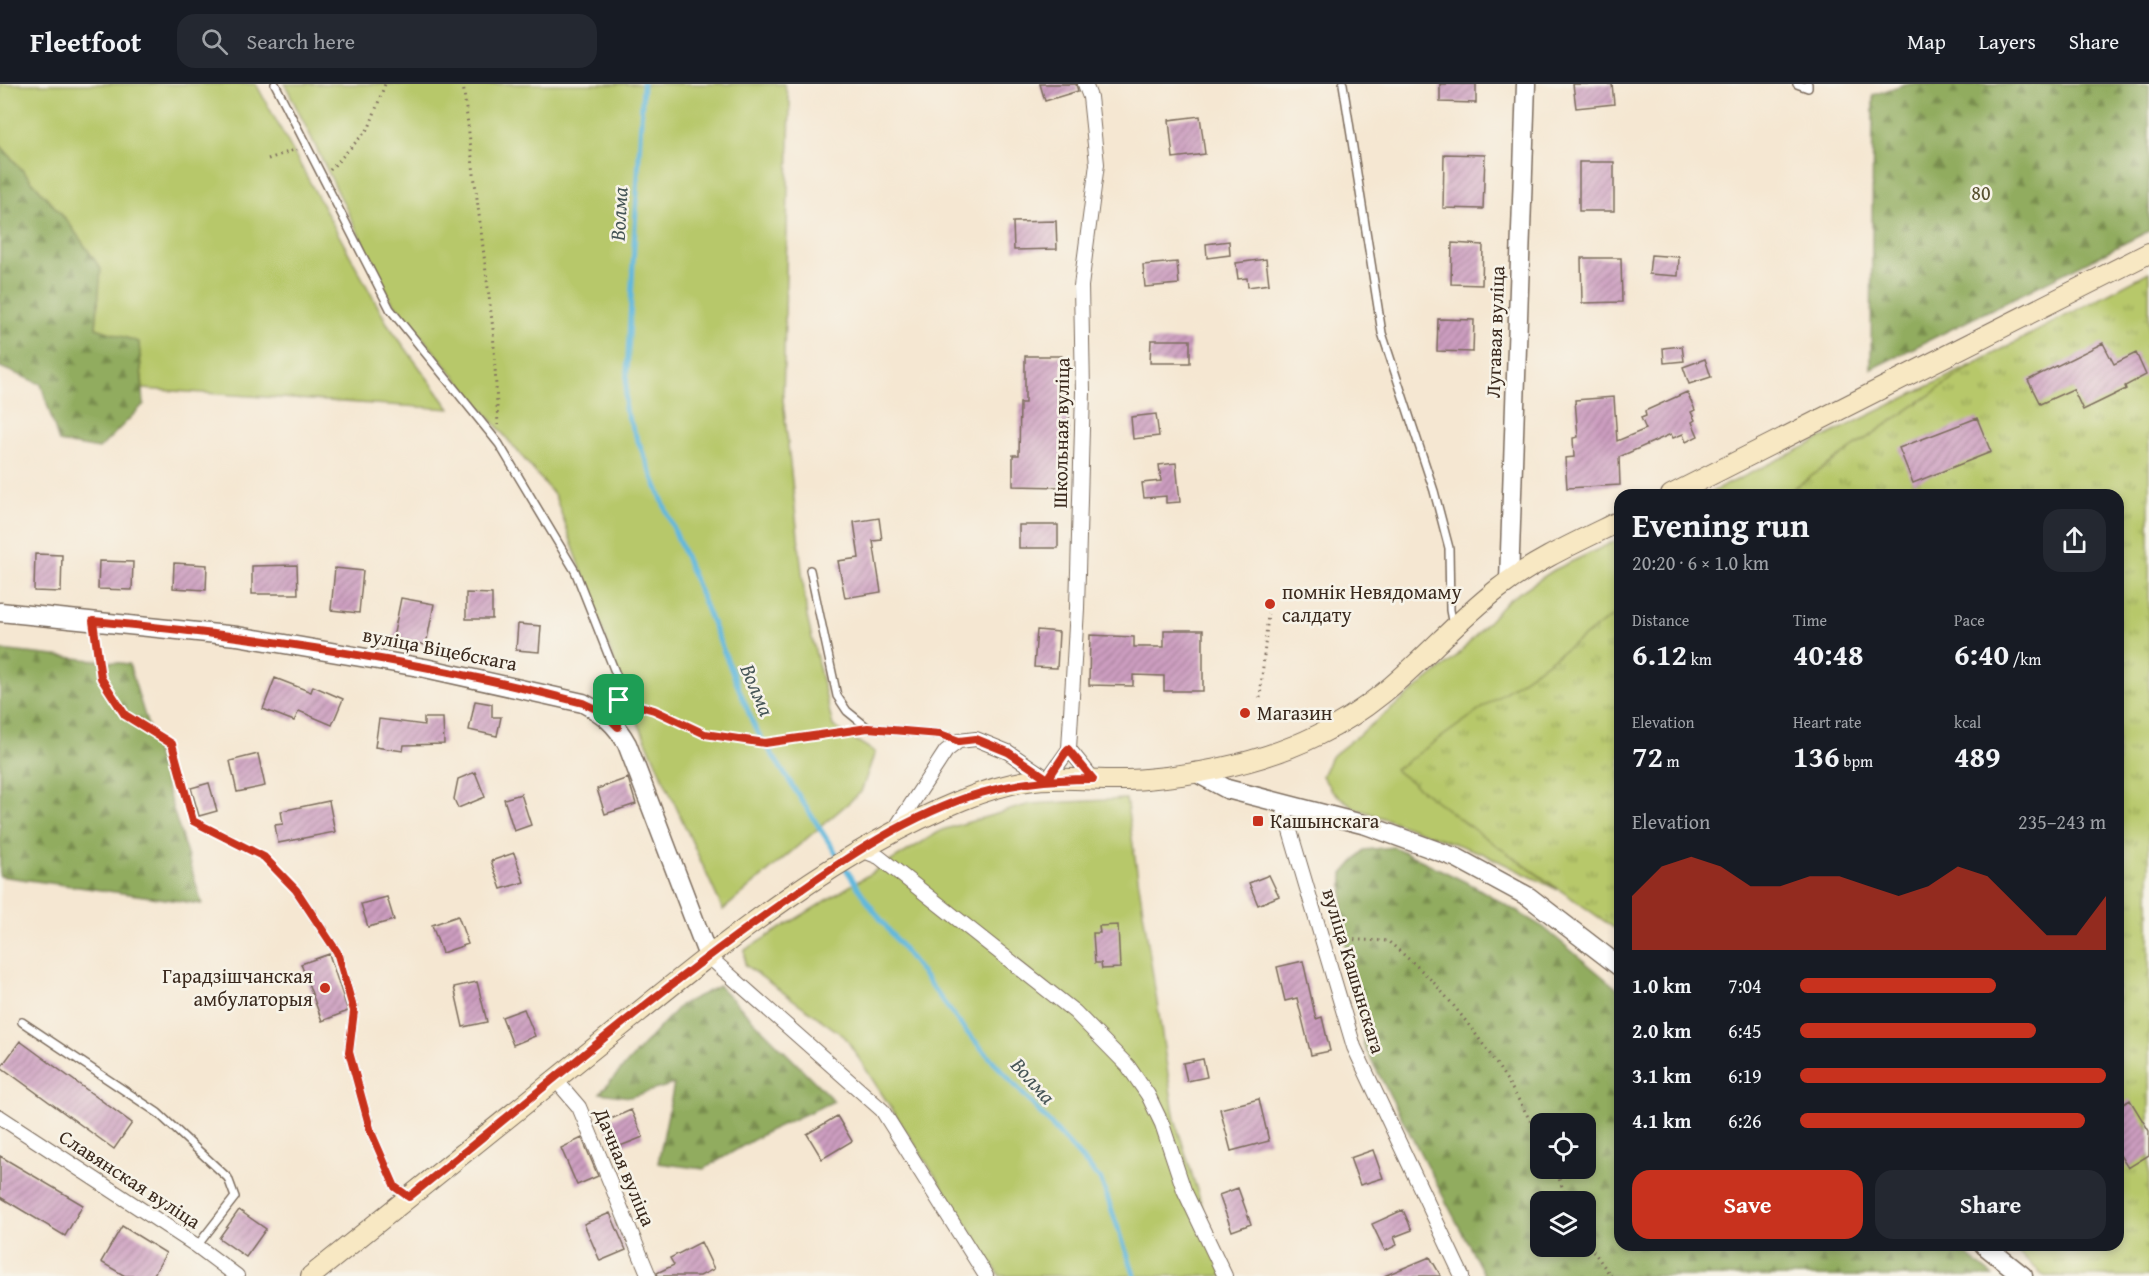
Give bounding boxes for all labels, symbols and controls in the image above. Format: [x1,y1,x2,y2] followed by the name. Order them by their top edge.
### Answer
[177,14,597,68] search box
[30,21,141,62] text: Fleetfoot
[198,25,231,58] icon: search
[246,25,355,57] text: Search here
[1907,26,1946,57] text: Map
[1979,26,2036,57] text: Layers
[2069,26,2119,57] text: Share
[1971,178,1991,207] park label: 80
[602,186,635,243] water label: Волма
[1478,265,1511,399] street label: Лугавая вуліца
[1045,357,1076,509] street label: Школьная вуліца
[1632,501,1809,549] text: Evening run
[2043,509,2106,572] button: share
[1632,548,1769,577] text: 20:20 · 6 × 1.0 km
[1282,577,1462,629] place label: помнік Невядомаму салдату
[1263,597,1277,611] marker: помнік Невядомаму салдату
[1632,608,1689,632] text: Distance
[1793,608,1827,632] text: Time
[1954,608,1985,632] text: Pace
[360,619,520,678] street label: вуліца Віцебскага
[1632,632,1687,676] text: 6.12
[1793,632,1864,676] text: 40:48
[1954,632,2009,676] text: 6:40
[1687,647,1712,671] text: km
[2009,647,2041,671] text: /km
[732,658,782,721] water label: Волма
[593,674,644,725] pin
[602,683,635,716] icon: arrive
[1257,698,1333,727] place label: Магазин
[1238,706,1252,720] marker: Магазин
[1632,710,1695,734] text: Elevation
[1793,710,1862,734] text: Heart rate
[1954,710,1981,734] text: kcal
[1632,734,1663,778] text: 72
[1793,734,1840,778] text: 136
[1954,734,2001,778] text: 489
[1663,749,1680,773] text: m
[1840,749,1873,773] text: bpm
[1270,806,1380,835] place label: Кашынскага
[1632,807,1710,836] text: Elevation
[2018,807,2106,836] text: 235–243 m
[1251,814,1265,828] marker: Кашынскага
[1316,885,1394,1057] street label: вуліца Кашынскага
[162,961,313,1013] place label: Гарадзішчанская амбулаторыя
[1632,971,1691,1000] text: 1.0 km
[1728,971,1762,1000] text: 7:04
[318,981,332,995] marker: Гарадзішчанская амбулаторыя
[1632,1016,1691,1045] text: 2.0 km
[1728,1016,1762,1045] text: 6:45
[1003,1050,1063,1111] water label: Волма
[1632,1061,1691,1090] text: 3.1 km
[1728,1061,1762,1090] text: 6:19
[587,1102,664,1231] street label: Дачная вуліца
[1632,1106,1691,1135] text: 4.1 km
[1728,1106,1762,1135] text: 6:26
[1530,1113,1596,1257] map controls
[1530,1113,1596,1179] button: locate
[54,1122,207,1236] street label: Славянская вуліца
[1632,1170,1863,1239] button: Save
[1875,1170,2106,1239] button: Share
[1530,1191,1596,1257] button: layers

